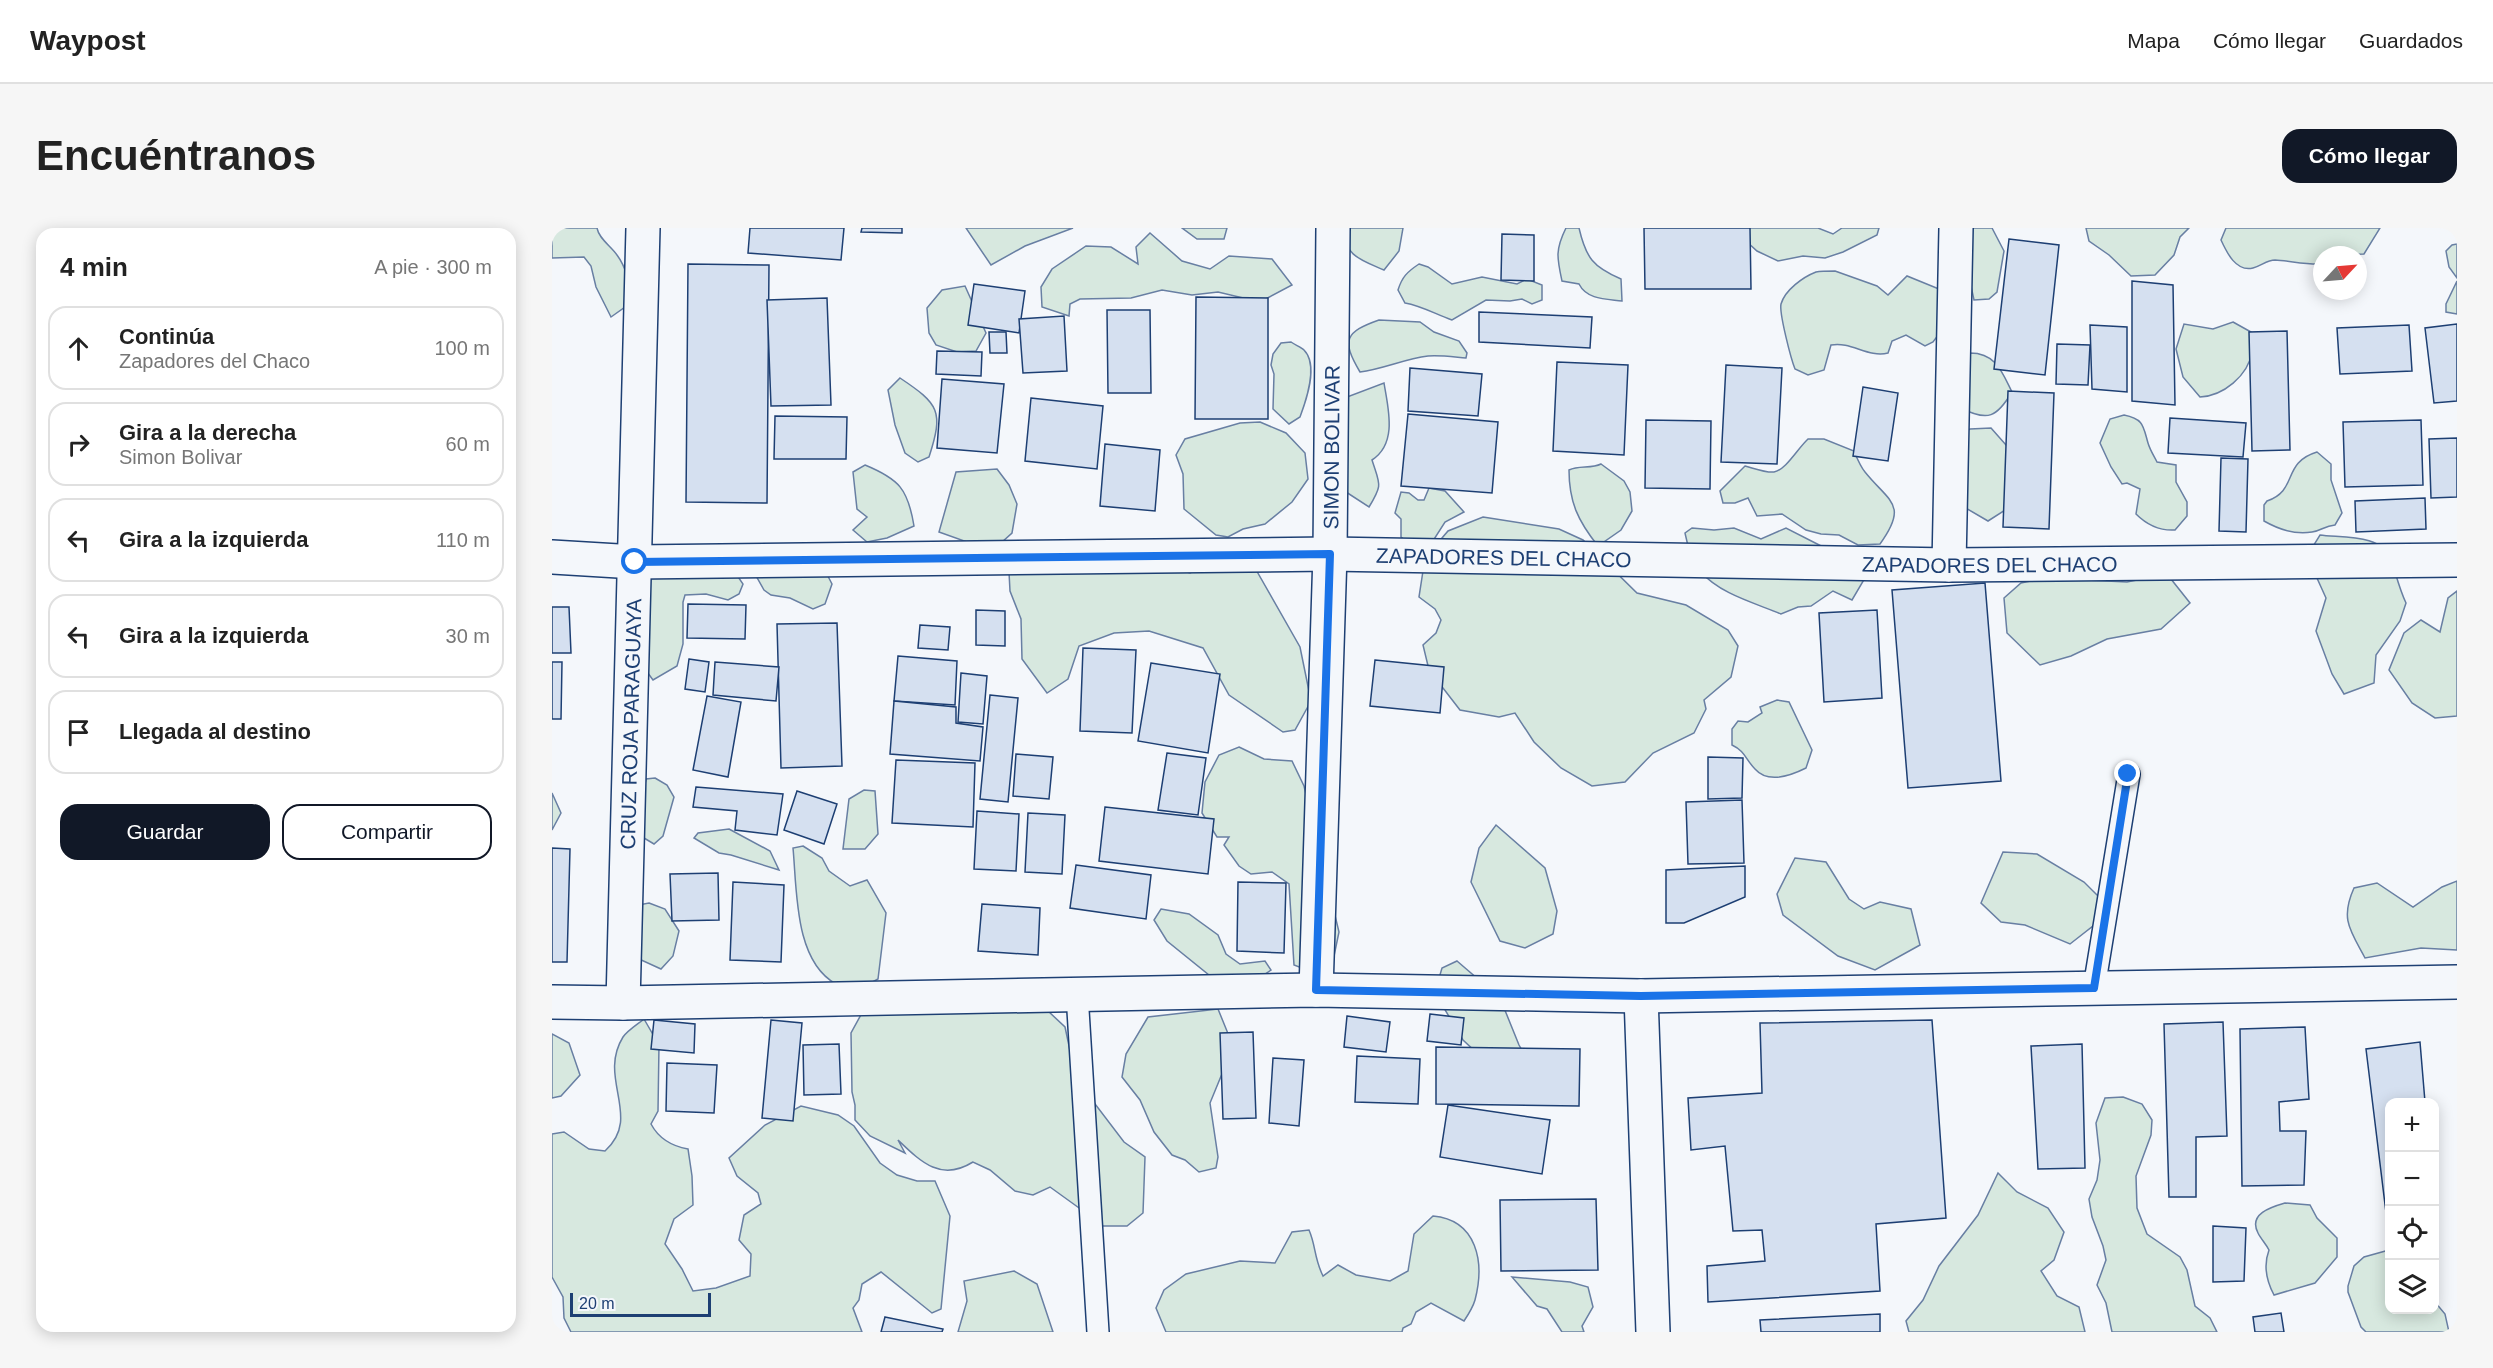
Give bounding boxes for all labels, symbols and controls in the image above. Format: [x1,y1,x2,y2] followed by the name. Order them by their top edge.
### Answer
[30,25,146,56] text: Waypost
[2127,29,2180,52] text: Mapa
[2213,29,2326,52] text: Cómo llegar
[2359,29,2463,52] text: Guardados
[2282,129,2457,183] button: Cómo llegar
[36,132,316,179] text: Encuéntranos
[2313,246,2367,300] north arrow
[60,252,128,282] text: 4 min
[374,256,492,278] text: A pie · 300 m
[119,324,214,349] text: Continúa
[62,332,95,365] icon: ahead
[434,337,490,359] text: 100 m
[119,350,310,372] text: Zapadores del Chaco
[1319,365,1343,529] street label: SIMON BOLIVAR
[119,420,296,445] text: Gira a la derecha
[62,428,95,461] icon: right
[446,433,490,455] text: 60 m
[119,446,242,468] text: Simon Bolivar
[62,524,95,557] icon: left
[119,527,309,552] text: Gira a la izquierda
[436,529,490,551] text: 110 m
[1376,543,1632,571] street label: ZAPADORES DEL CHACO
[621,548,647,574] route start
[1862,552,2118,577] street label: ZAPADORES DEL CHACO
[615,598,645,850] street label: CRUZ ROJA PARAGUAYA
[62,620,95,653] icon: left
[119,623,309,648] text: Gira a la izquierda
[446,625,490,647] text: 30 m
[62,716,95,749] icon: arrive
[119,719,311,744] text: Llegada al destino
[2114,760,2140,786] route end
[60,804,270,860] button: Guardar
[282,804,492,860] button: Compartir
[2385,1098,2439,1314] map controls
[2385,1098,2439,1152] button: +
[2385,1152,2439,1206] button: −
[2385,1206,2439,1260] button: locate
[2385,1260,2439,1314] button: layers
[570,1290,711,1318] scale bar
[579,1295,615,1312] text: 20 m

